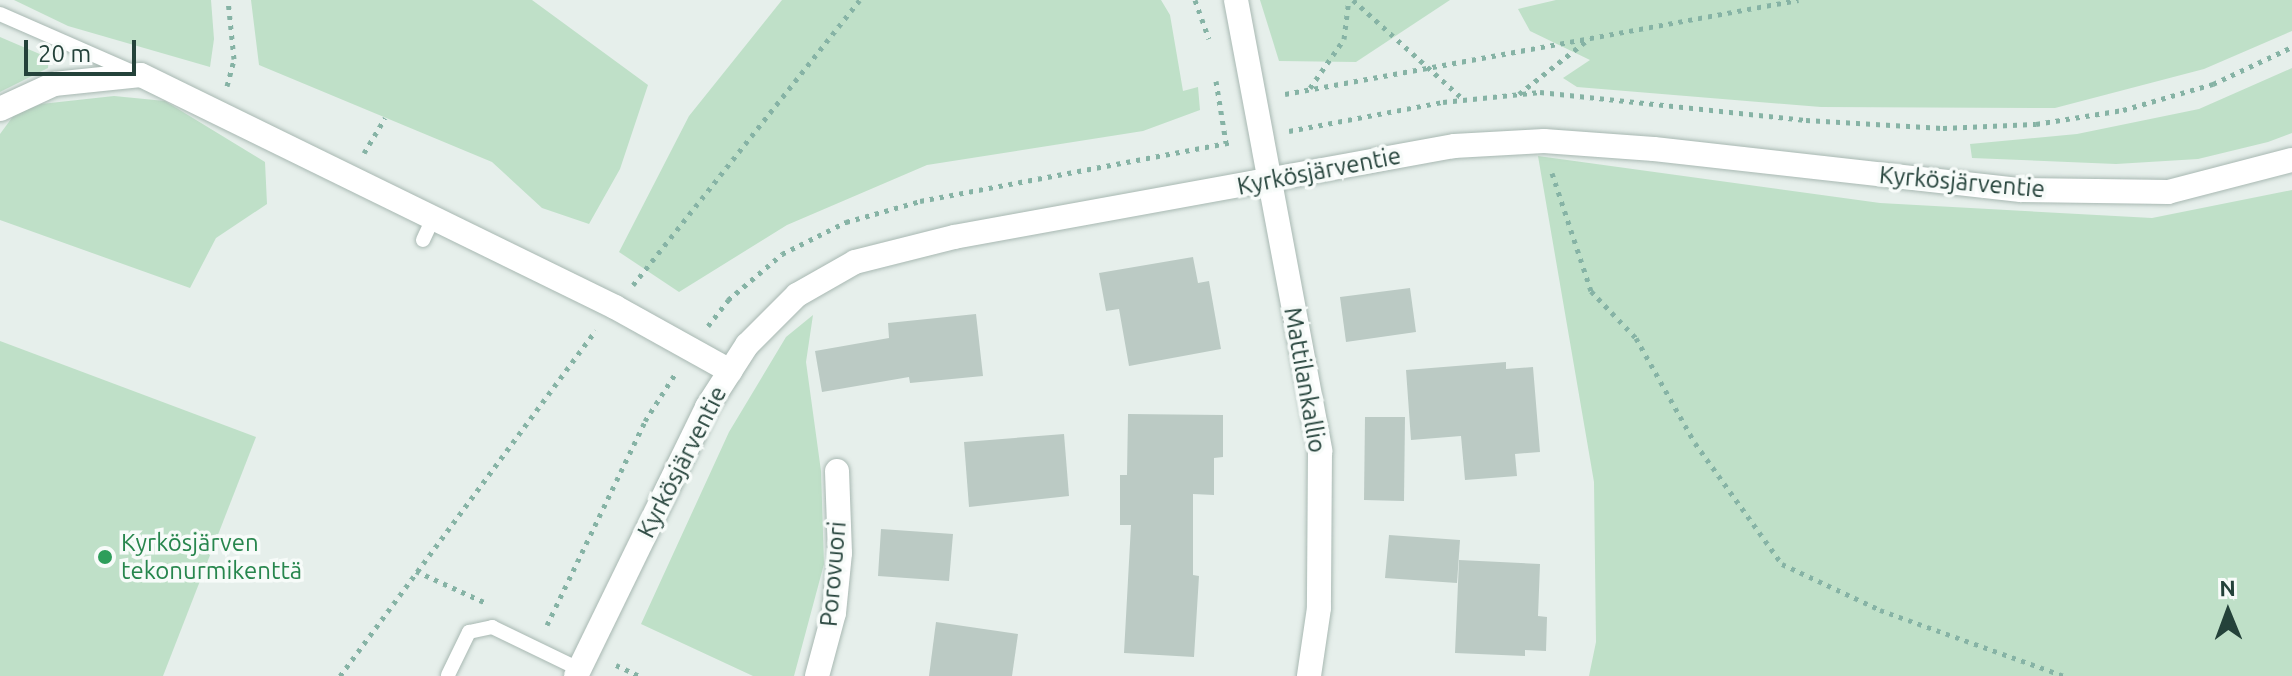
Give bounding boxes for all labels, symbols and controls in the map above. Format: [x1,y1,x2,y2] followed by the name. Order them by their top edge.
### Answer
[28,24,140,74] scale bar
[38,40,91,67] text: 20 m
[1235,141,1403,201] street label: Kyrkösjärventie
[1878,160,2046,204] street label: Kyrkösjärventie
[1278,305,1332,455] street label: Mattilankallio
[631,381,733,543] street label: Kyrkösjärventie
[814,520,852,628] street label: Porovuori
[121,529,302,585] place label: Kyrkösjärven tekonurmikenttä
[96,548,114,566] marker: Kyrkösjärven tekonurmikenttä
[2188,572,2268,652] north arrow
[2219,575,2236,600] text: N

